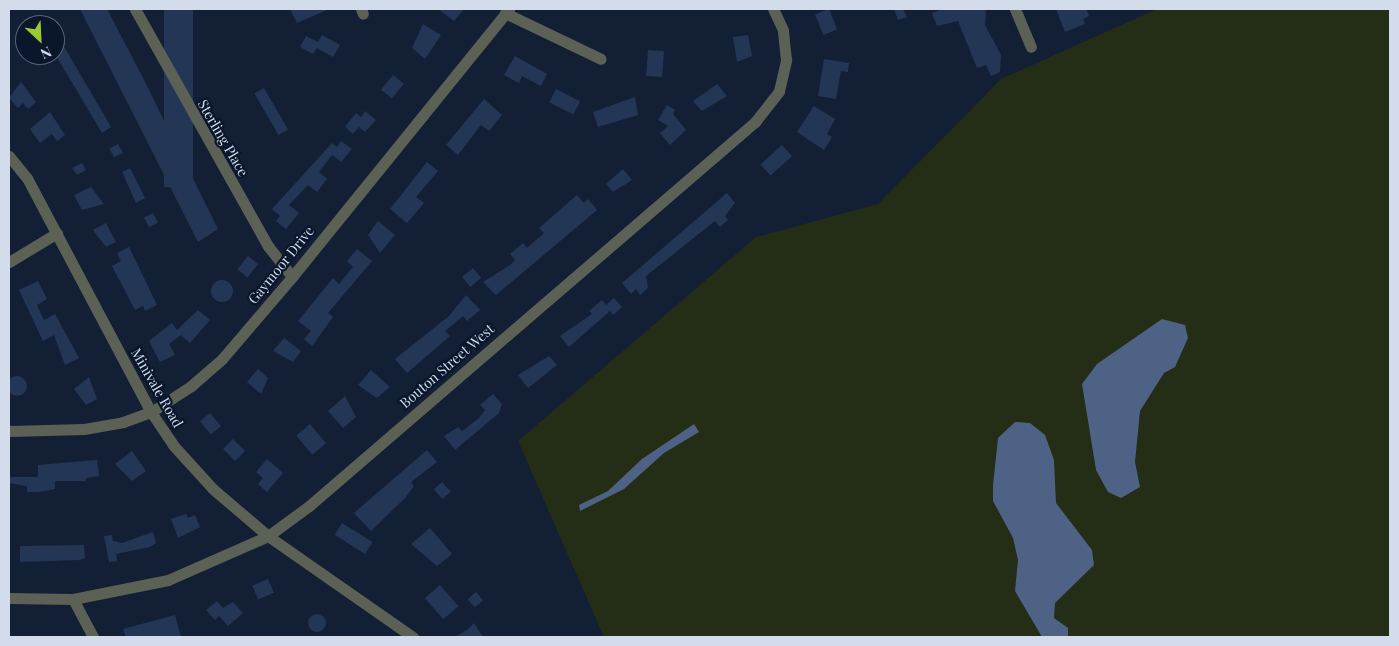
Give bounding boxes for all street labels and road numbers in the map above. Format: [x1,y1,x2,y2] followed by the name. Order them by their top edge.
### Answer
[194,97,252,179] street label: Sterling Place
[244,223,318,307] street label: Gaymoor Drive
[396,320,498,412] street label: Bouton Street West
[128,345,186,431] street label: Minivale Road

